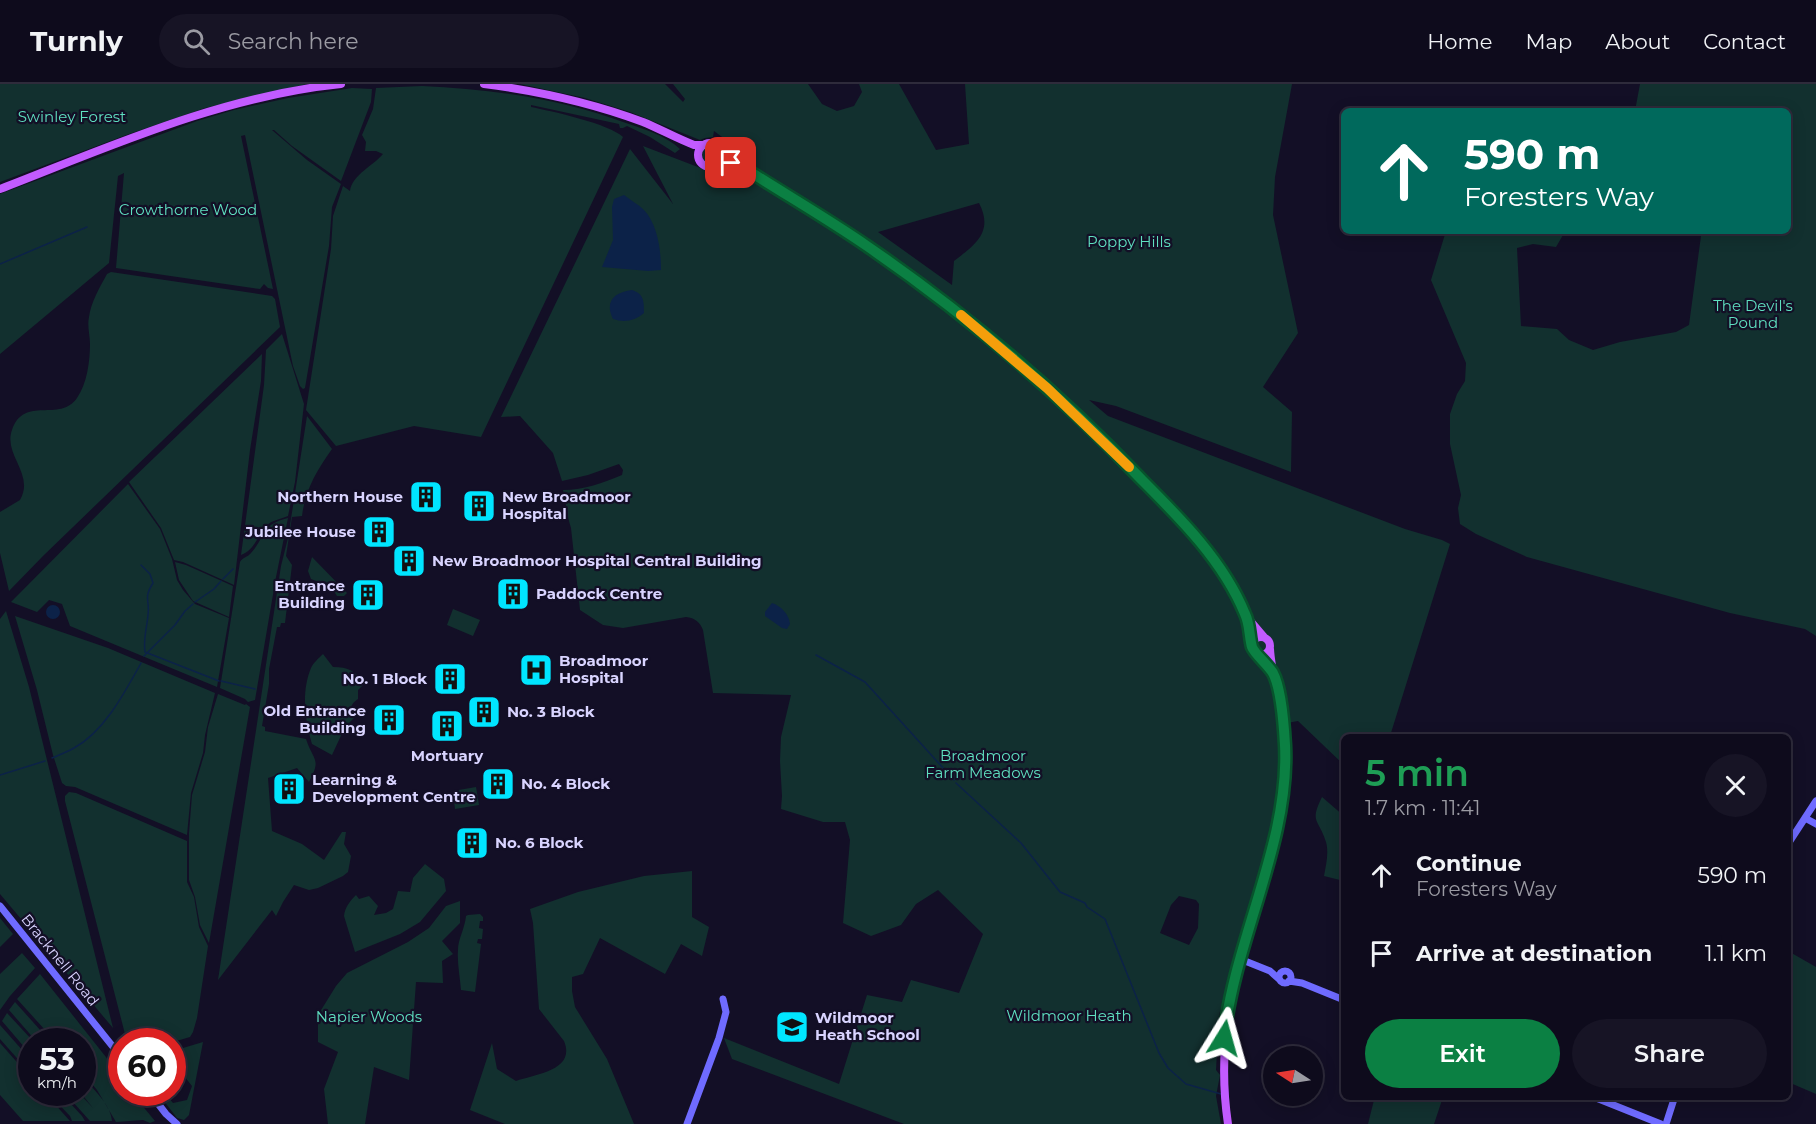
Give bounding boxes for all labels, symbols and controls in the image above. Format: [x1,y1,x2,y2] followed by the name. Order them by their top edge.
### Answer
[159,14,579,68] search box
[30,24,123,58] text: Turnly
[180,25,213,58] icon: search
[228,28,359,55] text: Search here
[1427,29,1492,54] text: Home
[1525,29,1572,54] text: Map
[1605,29,1670,54] text: About
[1703,29,1786,54] text: Contact
[18,107,126,126] park label: Swinley Forest
[1464,128,1600,180] text: 590 m
[1365,132,1443,210] icon: ahead
[705,137,756,188] pin
[714,146,747,179] icon: arrive
[1464,180,1654,213] text: Foresters Way
[119,200,257,219] park label: Crowthorne Wood
[1087,232,1171,251] park label: Poppy Hills
[1713,296,1793,332] park label: The Devil's Pound
[408,479,444,515] building icon: Northern House
[277,487,403,506] place label: Northern House
[502,487,631,523] place label: New Broadmoor Hospital
[461,488,497,524] building icon: New Broadmoor Hospital
[361,514,397,550] building icon: Jubilee House
[244,522,356,541] place label: Jubilee House
[391,543,427,579] building icon: New Broadmoor Hospital Central Building
[432,551,762,570] place label: New Broadmoor Hospital Central Building
[274,576,345,612] place label: Entrance Building
[495,576,531,612] building icon: Paddock Centre
[350,577,386,613] building icon: Entrance Building
[536,584,662,603] place label: Paddock Centre
[559,651,649,687] place label: Broadmoor Hospital
[518,652,554,688] hospital icon: Broadmoor Hospital
[432,661,468,697] building icon: No. 1 Block
[342,669,427,688] place label: No. 1 Block
[466,694,502,730] building icon: No. 3 Block
[263,701,366,737] place label: Old Entrance Building
[371,702,407,738] building icon: Old Entrance Building
[507,702,595,721] place label: No. 3 Block
[429,708,465,744] building icon: Mortuary
[411,746,484,765] place label: Mortuary
[925,746,1041,782] park label: Broadmoor Farm Meadows
[1365,751,1469,795] text: 5 min
[1704,754,1767,817] button: close
[480,766,516,802] building icon: No. 4 Block
[312,770,476,806] place label: Learning & Development Centre
[271,771,307,807] building icon: Learning & Development Centre
[521,774,610,793] place label: No. 4 Block
[1365,796,1480,820] text: 1.7 km · 11:41
[454,825,490,861] building icon: No. 6 Block
[495,833,583,852] place label: No. 6 Block
[1416,850,1522,877] text: Continue
[1365,859,1398,892] icon: ahead
[1697,862,1767,889] text: 590 m
[1416,877,1557,901] text: Foresters Way
[17,910,103,1010] street label: Bracknell Road
[1365,937,1398,970] icon: arrive
[1416,940,1652,967] text: Arrive at destination
[1705,940,1767,967] text: 1.1 km
[1006,1006,1132,1025] park label: Wildmoor Heath
[1192,1006,1256,1070] position arrow
[316,1007,422,1026] park label: Napier Woods
[815,1008,920,1044] place label: Wildmoor Heath School
[774,1009,810,1045] school or university icon: Wildmoor Heath School
[1365,1019,1560,1088] button: Exit
[1572,1019,1767,1088] button: Share
[108,1028,186,1106] speed limit sign: 60
[39,1041,75,1078] text: 53
[1263,1046,1323,1106] north arrow
[1263,1046,1323,1106] map controls
[37,1073,77,1092] text: km/h

